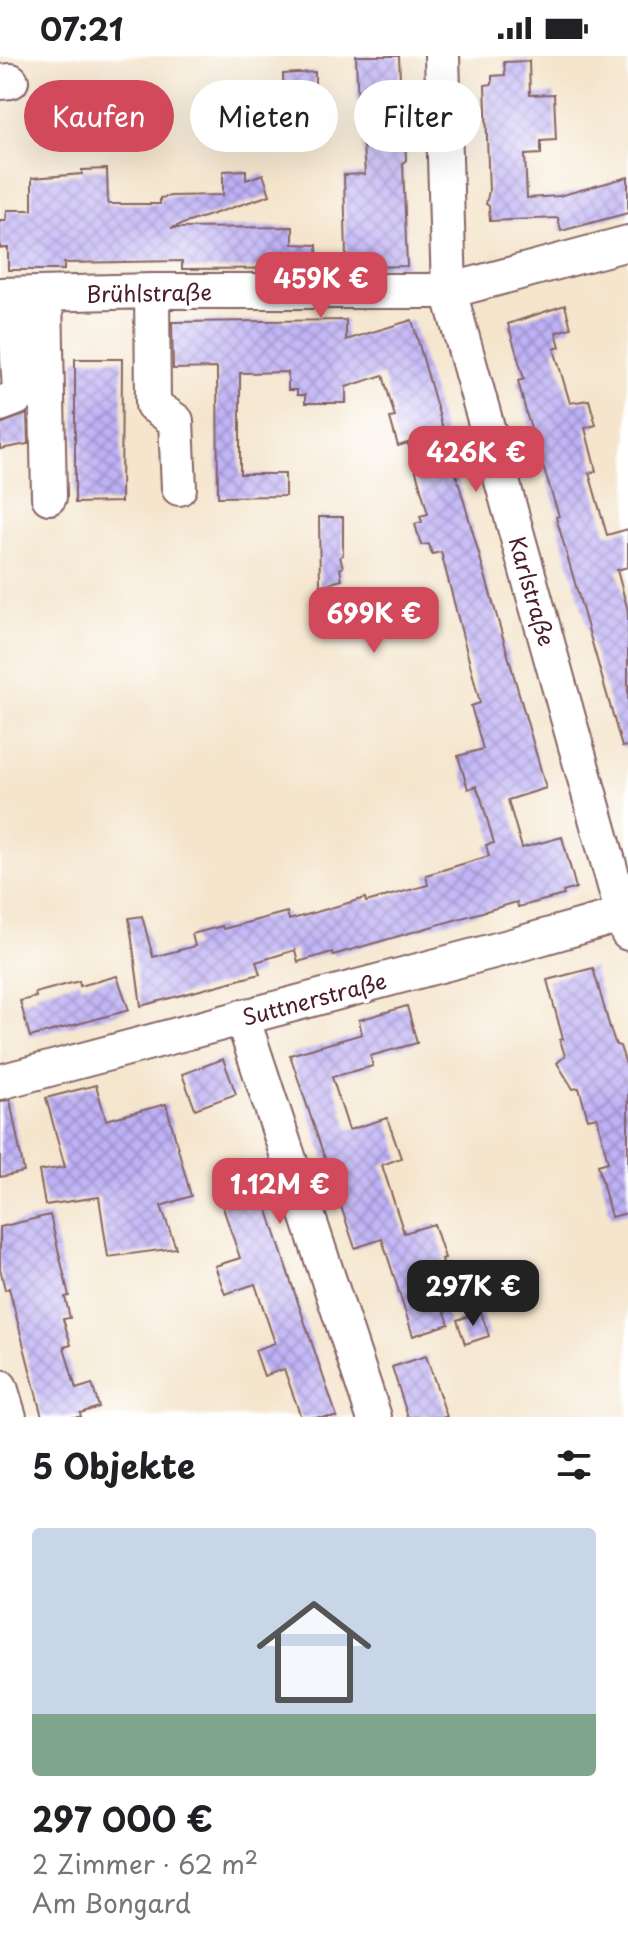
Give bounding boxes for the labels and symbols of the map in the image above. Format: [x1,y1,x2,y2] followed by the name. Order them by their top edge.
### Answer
[256,252,386,320] pin: 459K €
[86,274,212,310] street label: Brühlstraße
[411,426,541,494] pin: 426K €
[502,532,564,650] street label: Karlstraße
[309,587,439,655] pin: 699K €
[238,963,390,1033] street label: Suttnerstraße
[206,1158,354,1226] pin: 1.12M €
[408,1260,538,1328] pin: 297K €

